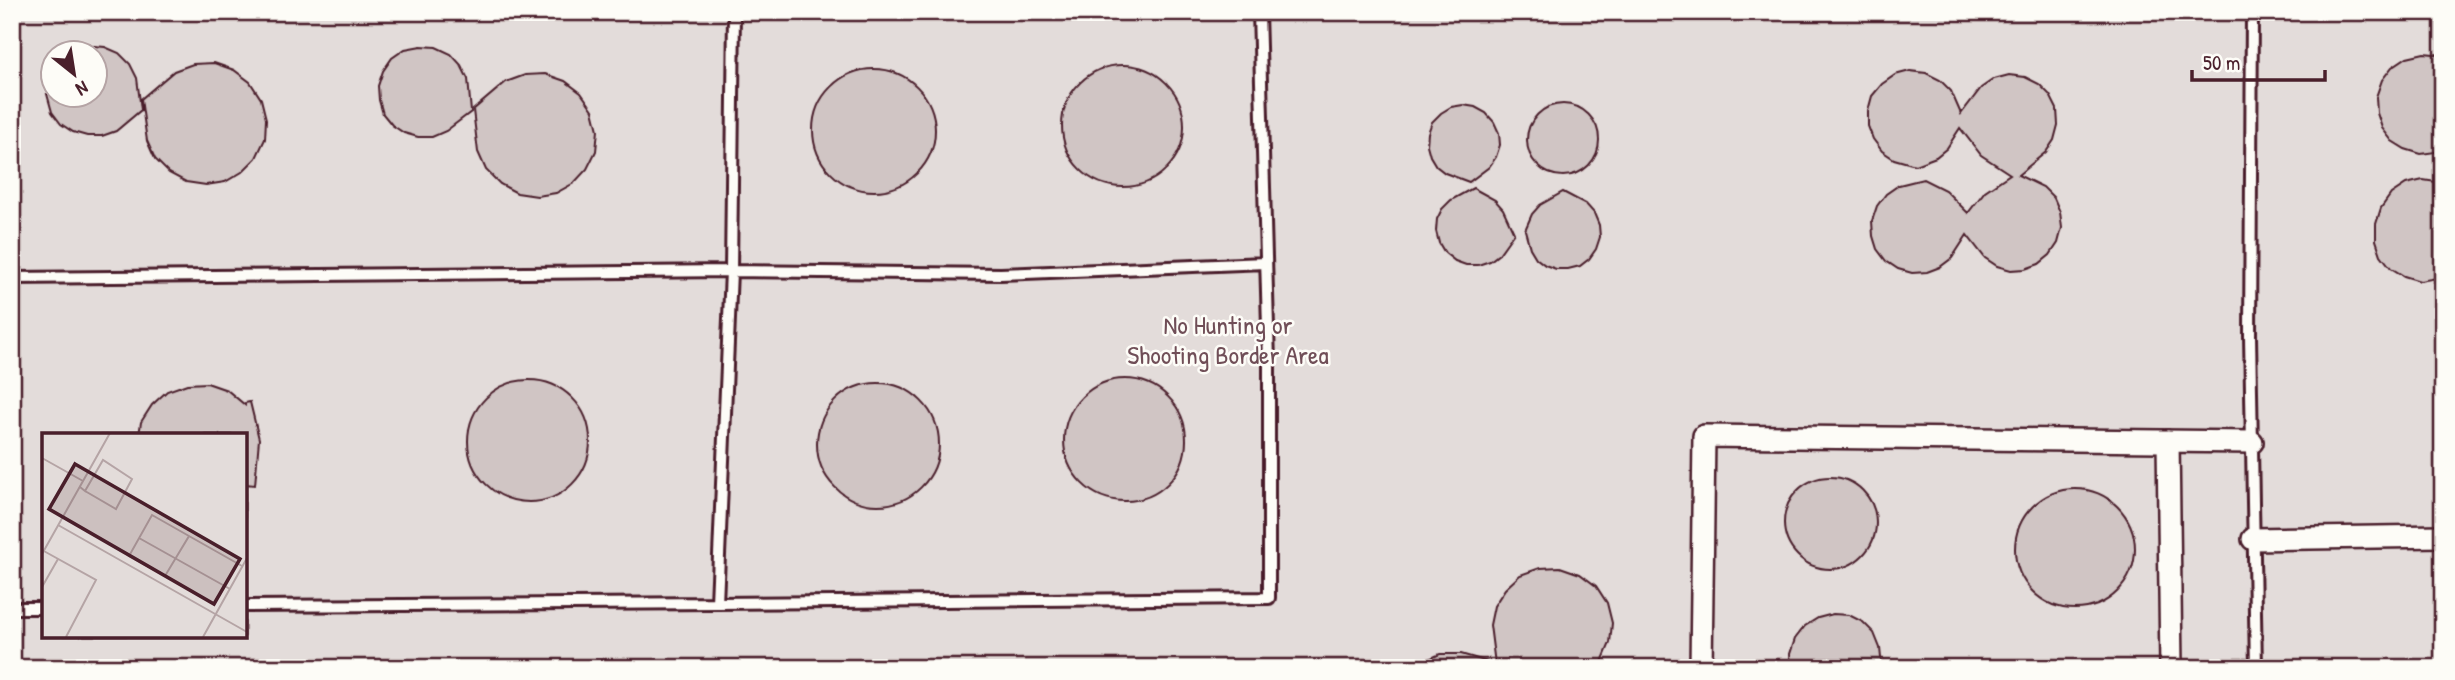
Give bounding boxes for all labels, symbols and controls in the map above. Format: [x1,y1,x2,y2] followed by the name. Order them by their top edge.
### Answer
[38,38,108,108] north arrow
[2192,38,2326,82] scale bar
[2203,48,2240,77] text: 50 m
[72,75,93,103] text: N
[1127,307,1329,372] park label: No Hunting or Shooting Border Area
[42,433,247,638] inset map

